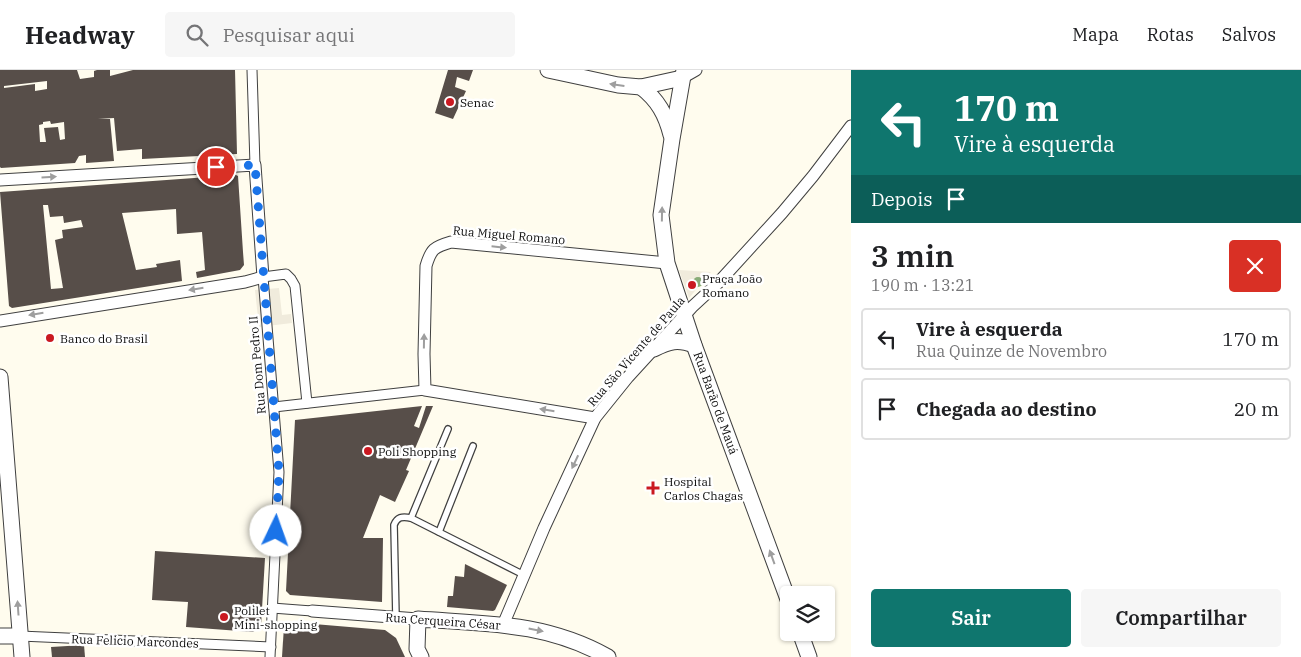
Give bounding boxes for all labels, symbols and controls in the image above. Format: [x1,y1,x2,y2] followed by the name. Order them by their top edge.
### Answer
[165,12,515,57] search box
[25,19,135,51] text: Headway
[183,21,211,49] icon: search
[223,23,355,47] text: Pesquisar aqui
[1072,23,1119,46] text: Mapa
[1147,23,1194,46] text: Rotas
[1222,23,1276,46] text: Salvos
[609,80,625,88] one-way arrow
[954,85,1059,131] text: 170 m
[871,90,936,155] icon: left
[460,95,494,110] place label: Senac
[444,96,456,108] marker: Senac
[954,129,1115,158] text: Vire à esquerda
[195,146,237,188] pin
[202,153,230,181] icon: arrive
[41,172,57,180] one-way arrow
[942,185,970,213] icon: arrive
[871,187,932,211] text: Depois
[658,206,666,222] one-way arrow
[452,223,566,247] street label: Rua Miguel Romano
[871,236,954,275] text: 3 min
[1229,240,1281,292] button: close
[491,243,507,251] one-way arrow
[702,271,763,300] place label: Praça João Romano
[871,275,974,295] text: 190 m · 13:21
[686,279,698,291] marker: Praça João Romano
[188,286,204,294] one-way arrow
[584,293,688,409] street label: Rua São Vicente de Paula
[27,311,43,319] one-way arrow
[245,315,269,415] street label: Rua Dom Pedro II
[916,317,1063,341] text: Vire à esquerda
[873,325,901,353] icon: left
[1222,327,1279,351] text: 170 m
[60,331,148,346] place label: Banco do Brasil
[44,332,56,344] marker: Banco do Brasil
[421,333,429,349] one-way arrow
[916,341,1107,361] text: Rua Quinze de Novembro
[690,350,742,457] street label: Rua Barão de Mauá
[873,395,901,423] icon: arrive
[916,397,1097,421] text: Chegada ao destino
[1234,397,1279,421] text: 20 m
[539,405,555,413] one-way arrow
[378,444,457,459] place label: Poli Shopping
[362,445,374,457] marker: Poli Shopping
[571,455,579,469] one-way arrow
[664,474,743,503] place label: Hospital Carlos Chagas
[646,481,660,495] marker: Hospital Carlos Chagas
[249,504,301,556] position arrow
[768,549,775,564] one-way arrow
[780,586,835,641] map controls
[780,586,835,641] button: layers
[871,589,1071,647] button: Sair
[1081,589,1281,647] button: Compartilhar
[14,600,22,616] one-way arrow
[234,603,318,632] place label: Polilet Mini-shopping
[385,609,502,633] street label: Rua Cerqueira César
[218,611,230,623] marker: Polilet Mini-shopping
[529,626,545,634] one-way arrow
[71,631,199,651] street label: Rua Felicio Marcondes

